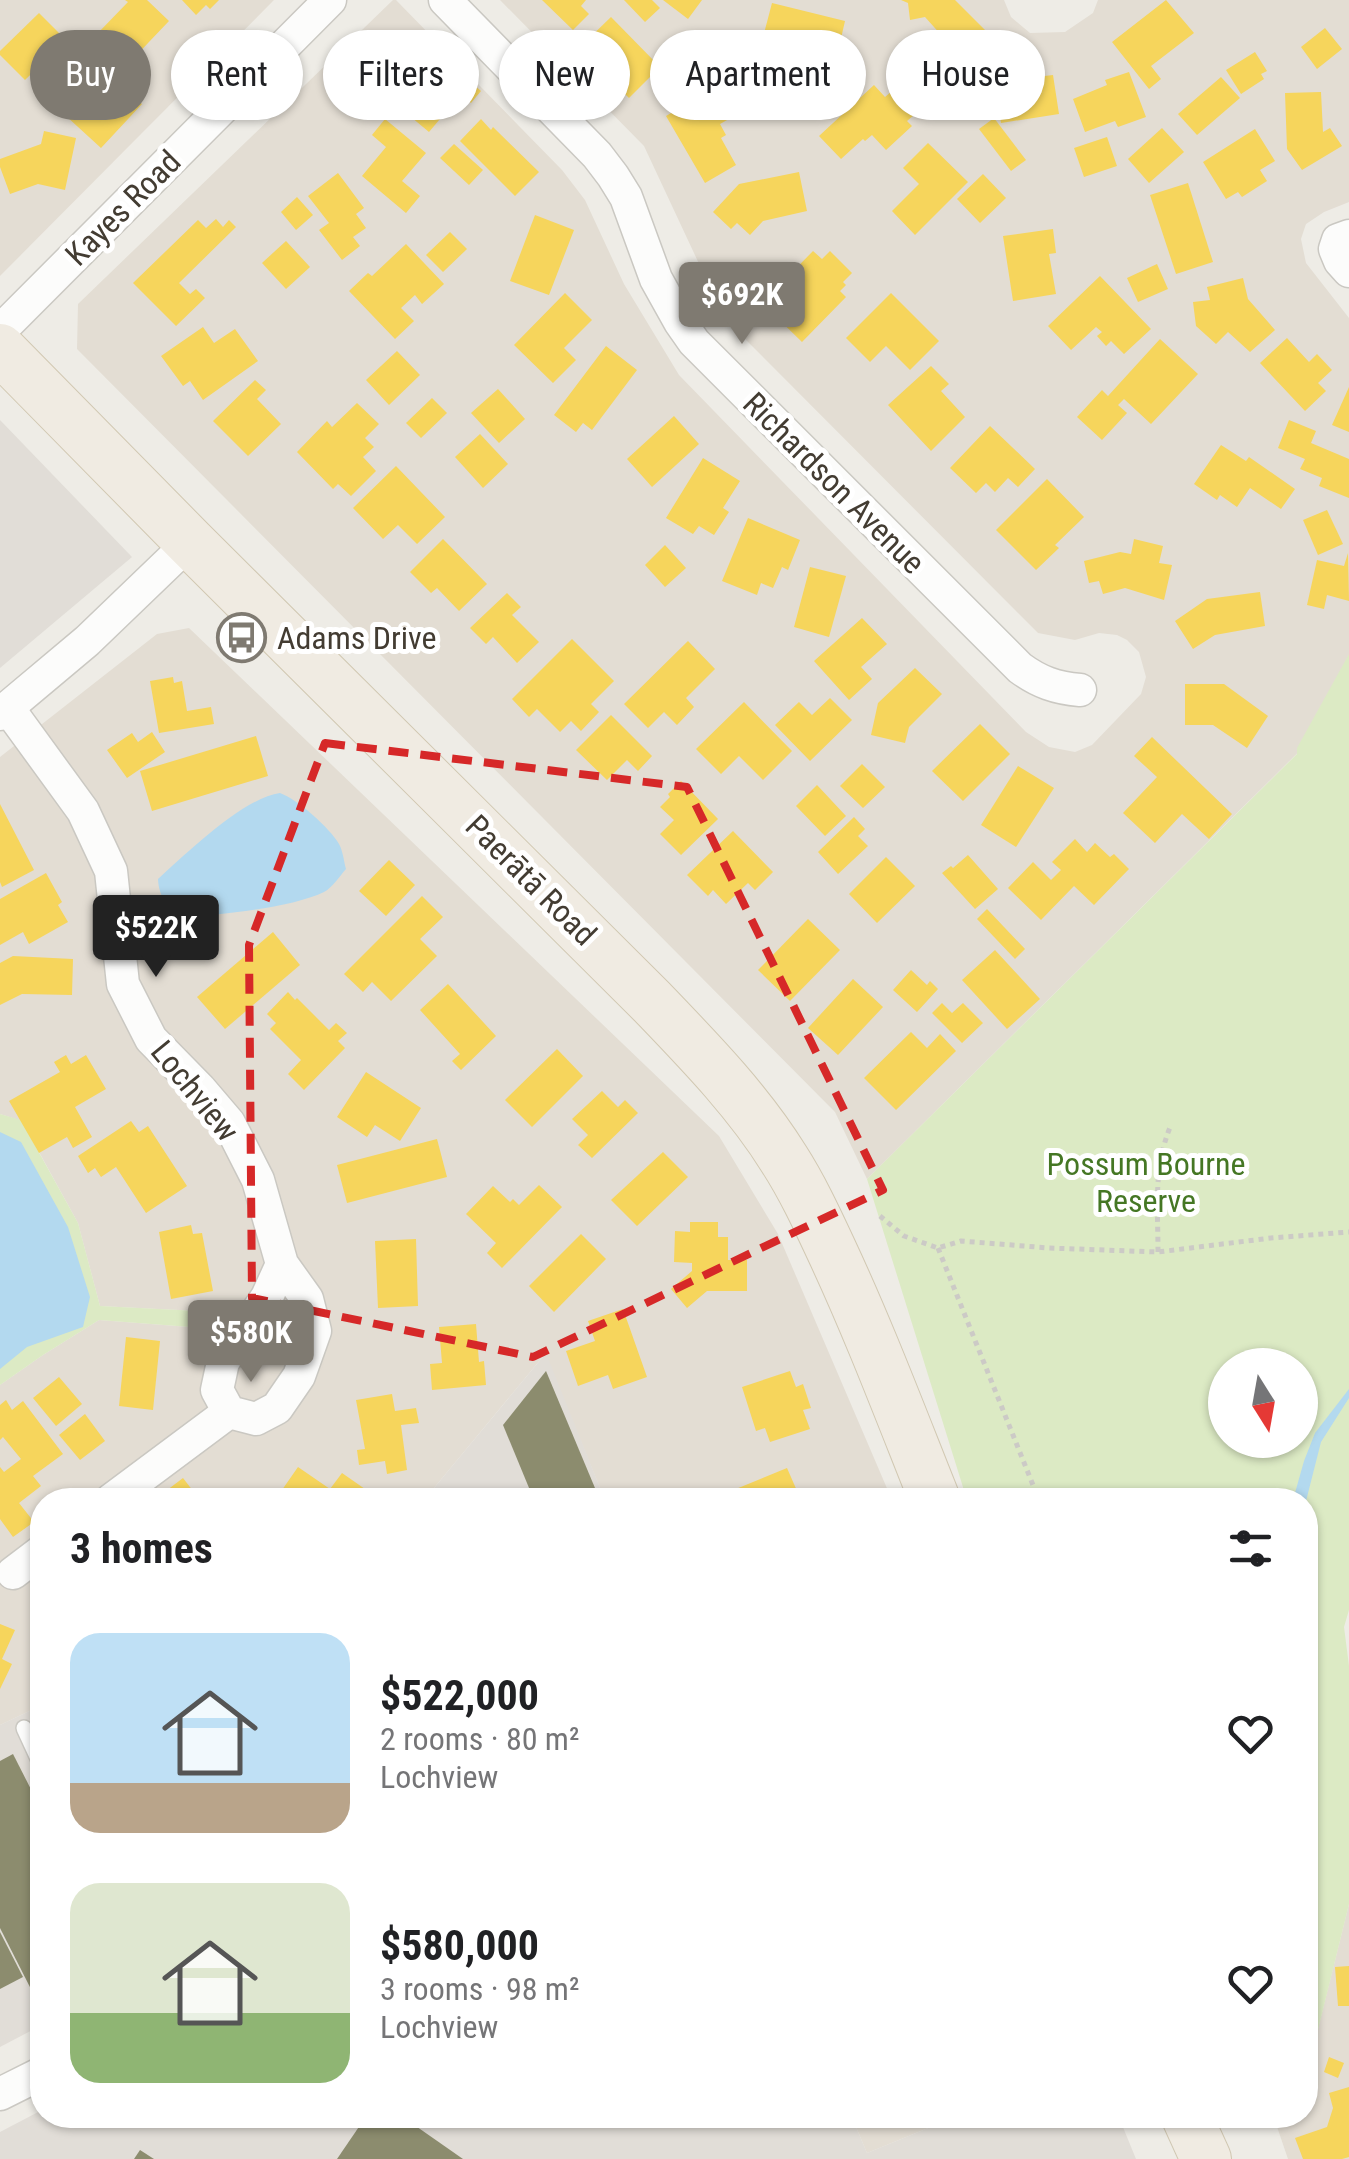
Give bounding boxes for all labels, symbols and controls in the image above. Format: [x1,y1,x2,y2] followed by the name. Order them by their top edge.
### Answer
[30,30,151,120] chip: Buy
[171,30,303,120] chip: Rent
[323,30,479,120] chip: Filters
[499,30,630,120] chip: New
[650,30,866,120] chip: Apartment
[886,30,1045,120] chip: House
[58,143,188,273] street label: Kayes Road
[672,262,812,347] pin: $692K
[701,275,783,313] text: $692K
[735,384,933,582] street label: Richardson Avenue
[216,612,268,664] bus stop icon: Adams Drive
[277,619,437,657] place label: Adams Drive
[458,807,604,953] street label: Paerātā Road
[86,895,226,980] pin: $522K
[115,908,197,946] text: $522K
[143,1033,247,1149] street label: Lochview
[1047,1145,1245,1220] park label: Possum Bourne Reserve
[181,1300,321,1385] pin: $580K
[210,1313,292,1351] text: $580K
[1208,1348,1318,1458] north arrow
[1208,1348,1318,1458] map controls
[1223,1521,1278,1576] icon: filters
[70,1524,213,1573] text: 3 homes
[380,1671,539,1720] text: $522,000
[150,1673,270,1793] icon: home
[1223,1706,1278,1761] icon: heart
[380,1720,579,1758] text: 2 rooms · 80 m²
[380,1758,498,1796] text: Lochview
[380,1921,539,1970] text: $580,000
[150,1923,270,2043] icon: home
[1223,1956,1278,2011] icon: heart
[380,1970,579,2008] text: 3 rooms · 98 m²
[380,2008,498,2046] text: Lochview

